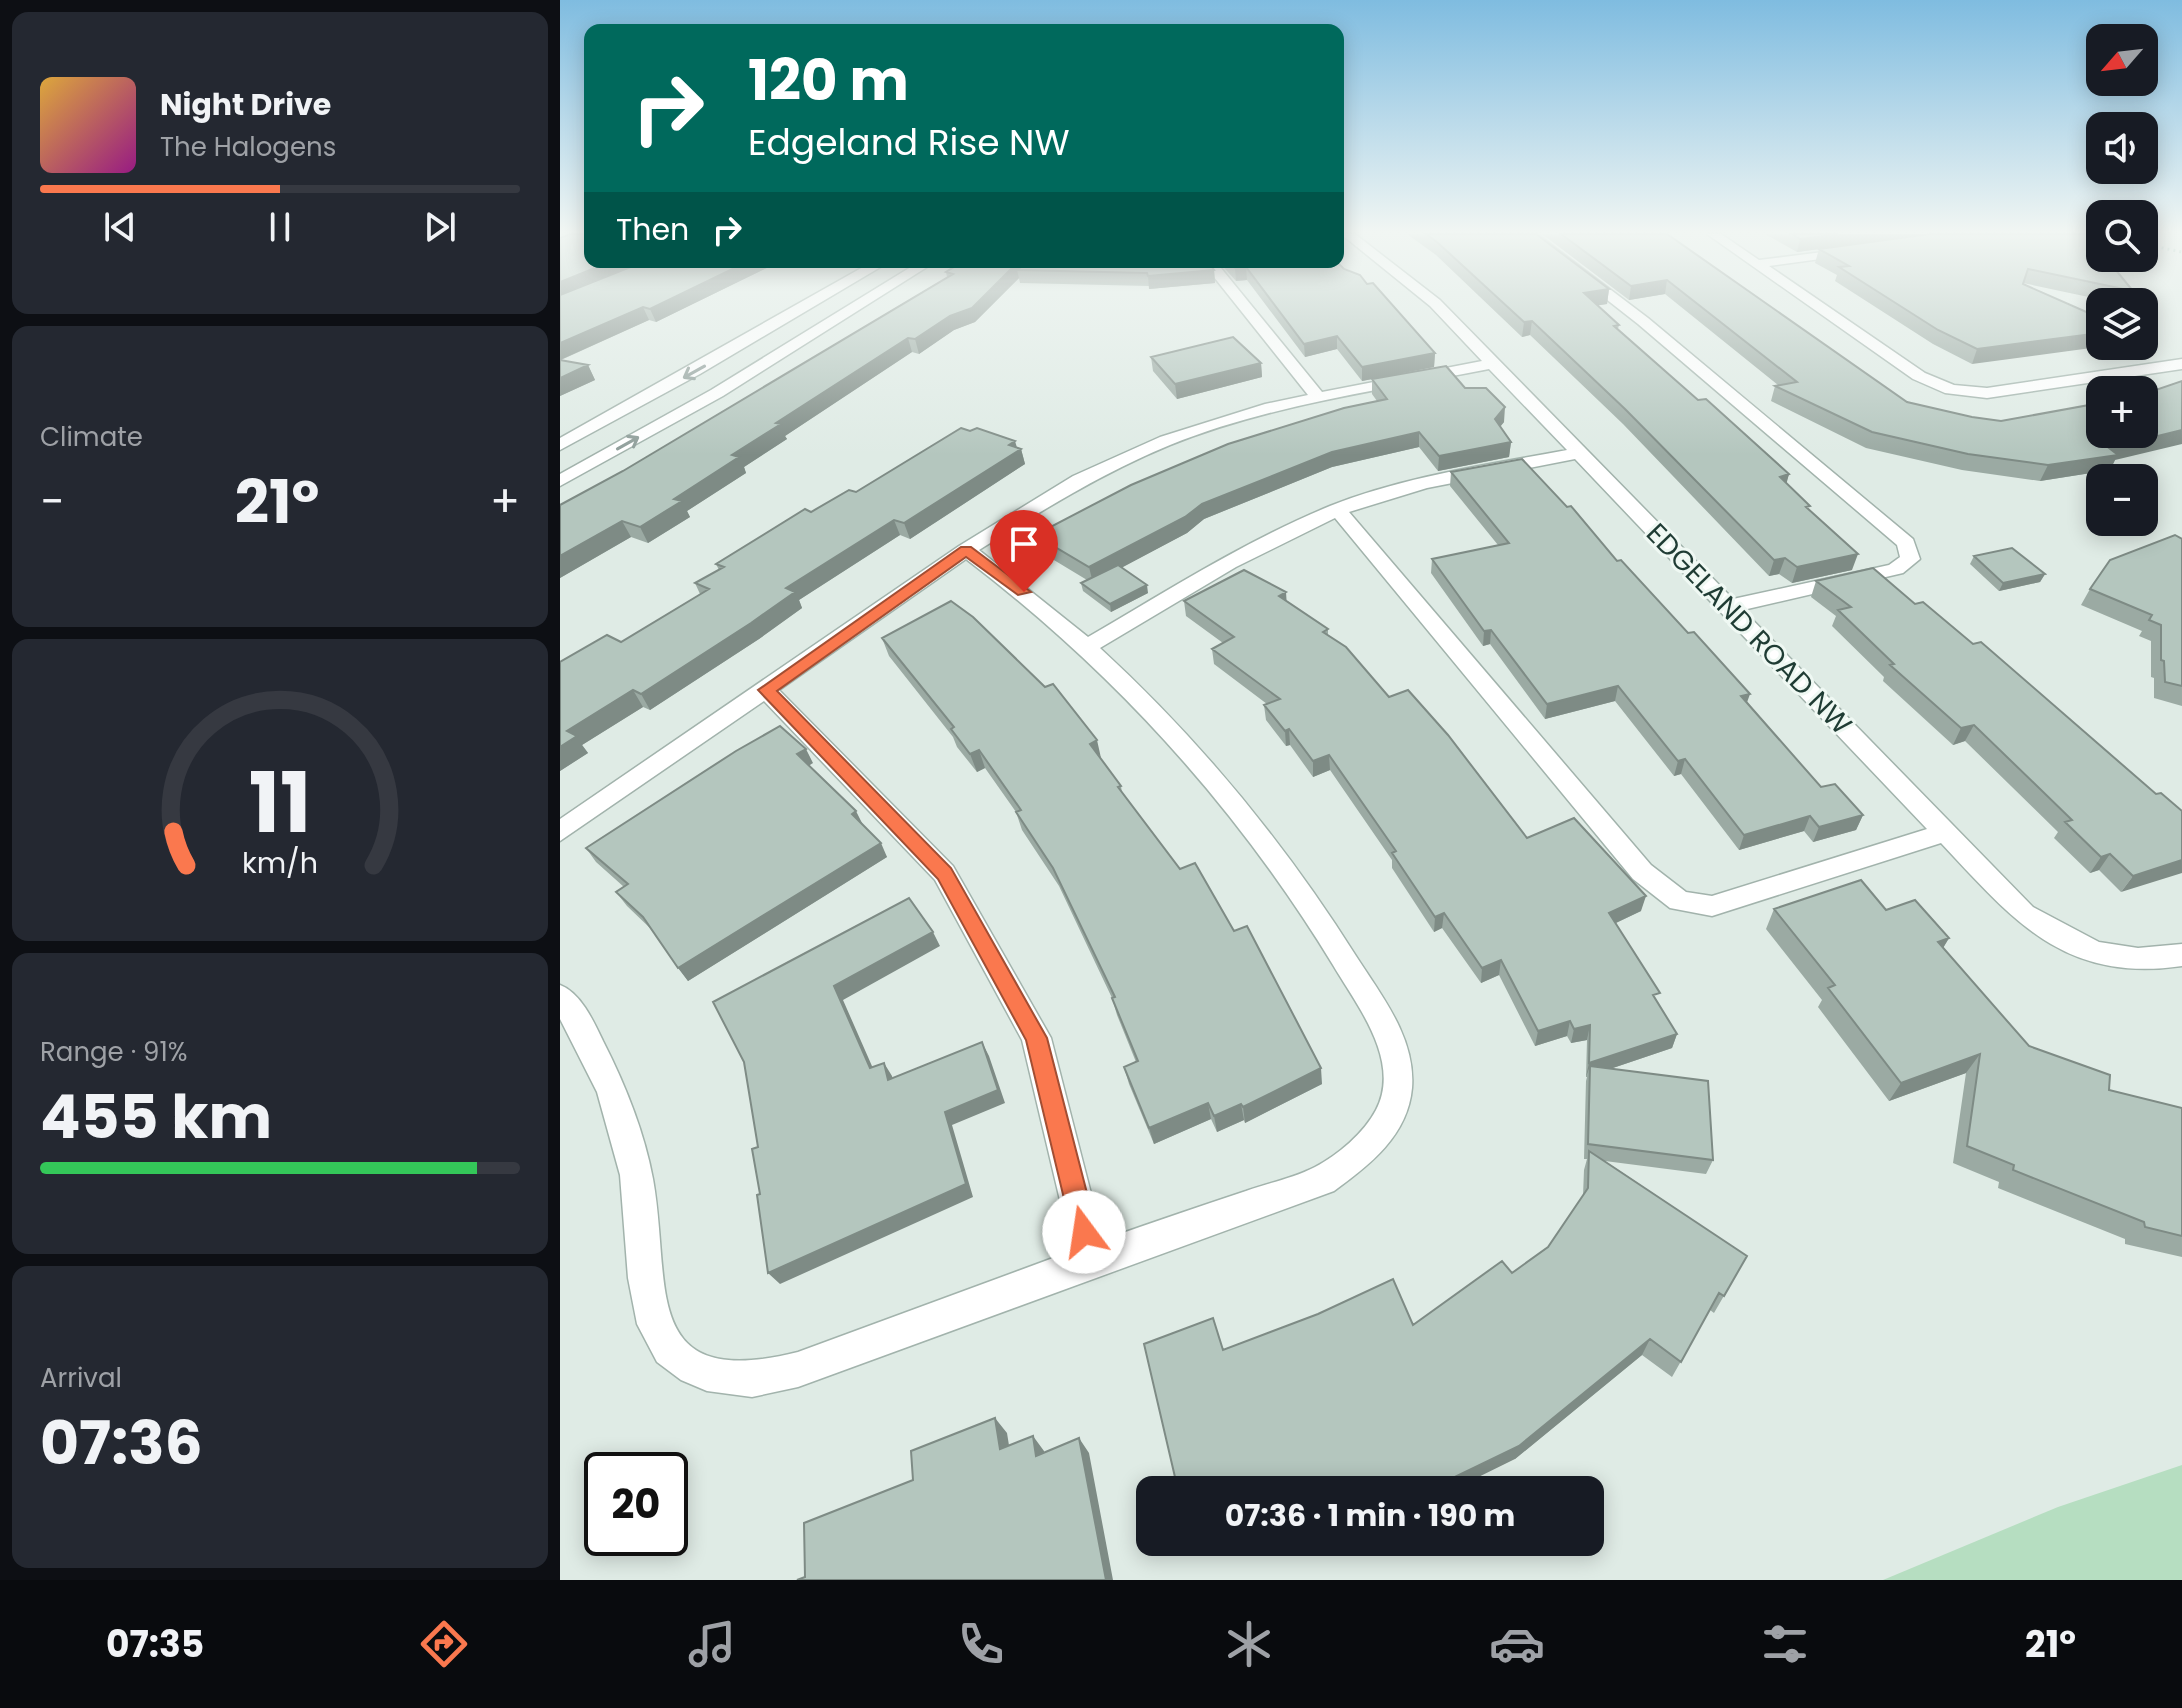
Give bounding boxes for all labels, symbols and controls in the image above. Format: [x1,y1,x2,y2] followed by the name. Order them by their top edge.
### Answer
[2086,24,2158,96] north arrow
[2086,24,2158,536] map controls
[748,41,909,120] text: 120 m
[616,56,720,160] icon: right
[160,83,331,126] text: Night Drive
[2086,112,2158,184] button: sound
[748,117,1070,168] text: Edgeland Rise NW
[160,129,336,165] text: The Halogens
[2086,200,2158,272] button: search
[98,205,142,249] icon: previous
[258,205,302,249] icon: pause
[418,205,462,249] icon: next
[616,208,689,251] text: Then
[705,208,749,252] icon: right
[2086,288,2158,360] button: layers
[682,365,706,380] one-way arrow
[2086,376,2158,448] button: +
[40,419,143,455] text: Climate
[616,435,639,451] one-way arrow
[235,460,319,544] text: 21°
[2086,464,2158,536] button: −
[40,471,64,532] text: −
[490,471,520,532] text: +
[990,510,1058,592] pin
[1638,515,1860,743] street label: EDGELAND ROAD NW
[1002,522,1046,566] icon: arrive
[249,745,311,861] text: 11
[242,843,318,883] text: km/h
[40,1034,188,1070] text: Range · 91%
[40,1075,272,1159] text: 455 km
[1042,1190,1126,1274] position arrow
[40,1360,122,1396] text: Arrival
[40,1401,203,1485] text: 07:36
[584,1452,688,1556] speed limit sign: 20
[1225,1494,1515,1537] text: 07:36 · 1 min · 190 m
[416,1616,472,1672] icon: directions
[684,1616,740,1672] icon: music
[953,1616,1009,1672] icon: phone
[1221,1616,1277,1672] icon: climate
[1489,1616,1545,1672] icon: car
[1757,1616,1813,1672] icon: filters
[106,1619,204,1670] text: 07:35
[2025,1619,2076,1670] text: 21°

